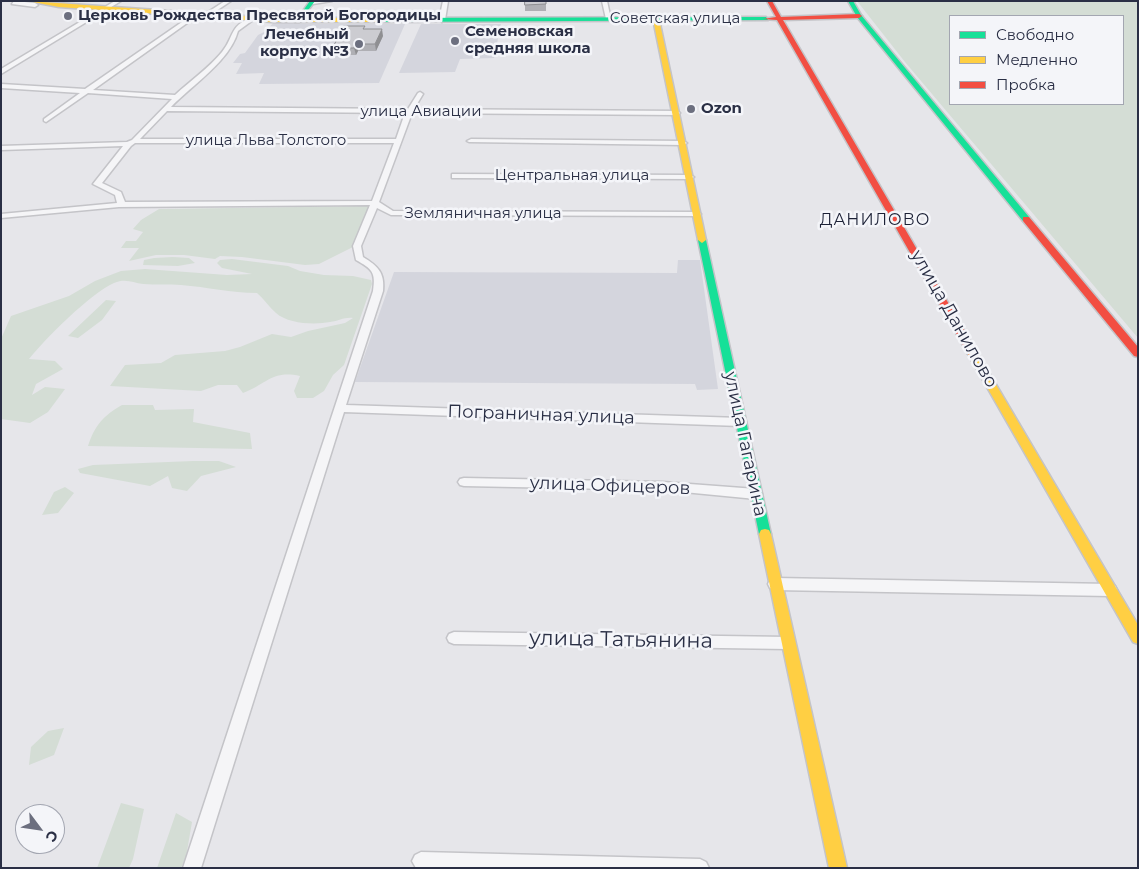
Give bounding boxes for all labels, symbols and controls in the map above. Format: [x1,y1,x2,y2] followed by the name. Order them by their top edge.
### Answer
[78,7,441,25] place label: Церковь Рождества Пресвятой Богородицы
[62,10,74,22] marker: Церковь Рождества Пресвятой Богородицы
[610,10,740,28] street label: Советская улица
[949,15,1124,105] legend
[465,23,591,58] place label: Семеновская средняя школа
[996,25,1074,44] text: Свободно
[260,26,349,61] place label: Лечебный корпус №3
[449,35,461,47] marker: Семеновская средняя школа
[353,38,365,50] marker: Лечебный корпус №3
[996,50,1078,69] text: Медленно
[996,75,1055,94] text: Пробка
[701,100,742,118] place label: Ozon
[360,103,482,121] street label: улица Авиации
[685,103,697,115] marker: Ozon
[186,132,346,150] street label: улица Льва Толстого
[495,167,649,185] street label: Центральная улица
[404,205,562,223] street label: Земляничная улица
[819,210,931,230] district label: ДАНИЛОВО
[906,246,1002,392] street label: улица Данилово
[719,370,771,518] street label: улица Гагарина
[447,401,635,429] street label: Пограничная улица
[529,472,691,500] street label: улица Офицеров
[529,626,713,654] street label: улица Татьянина
[15,804,65,854] north arrow
[42,827,62,845] text: С

